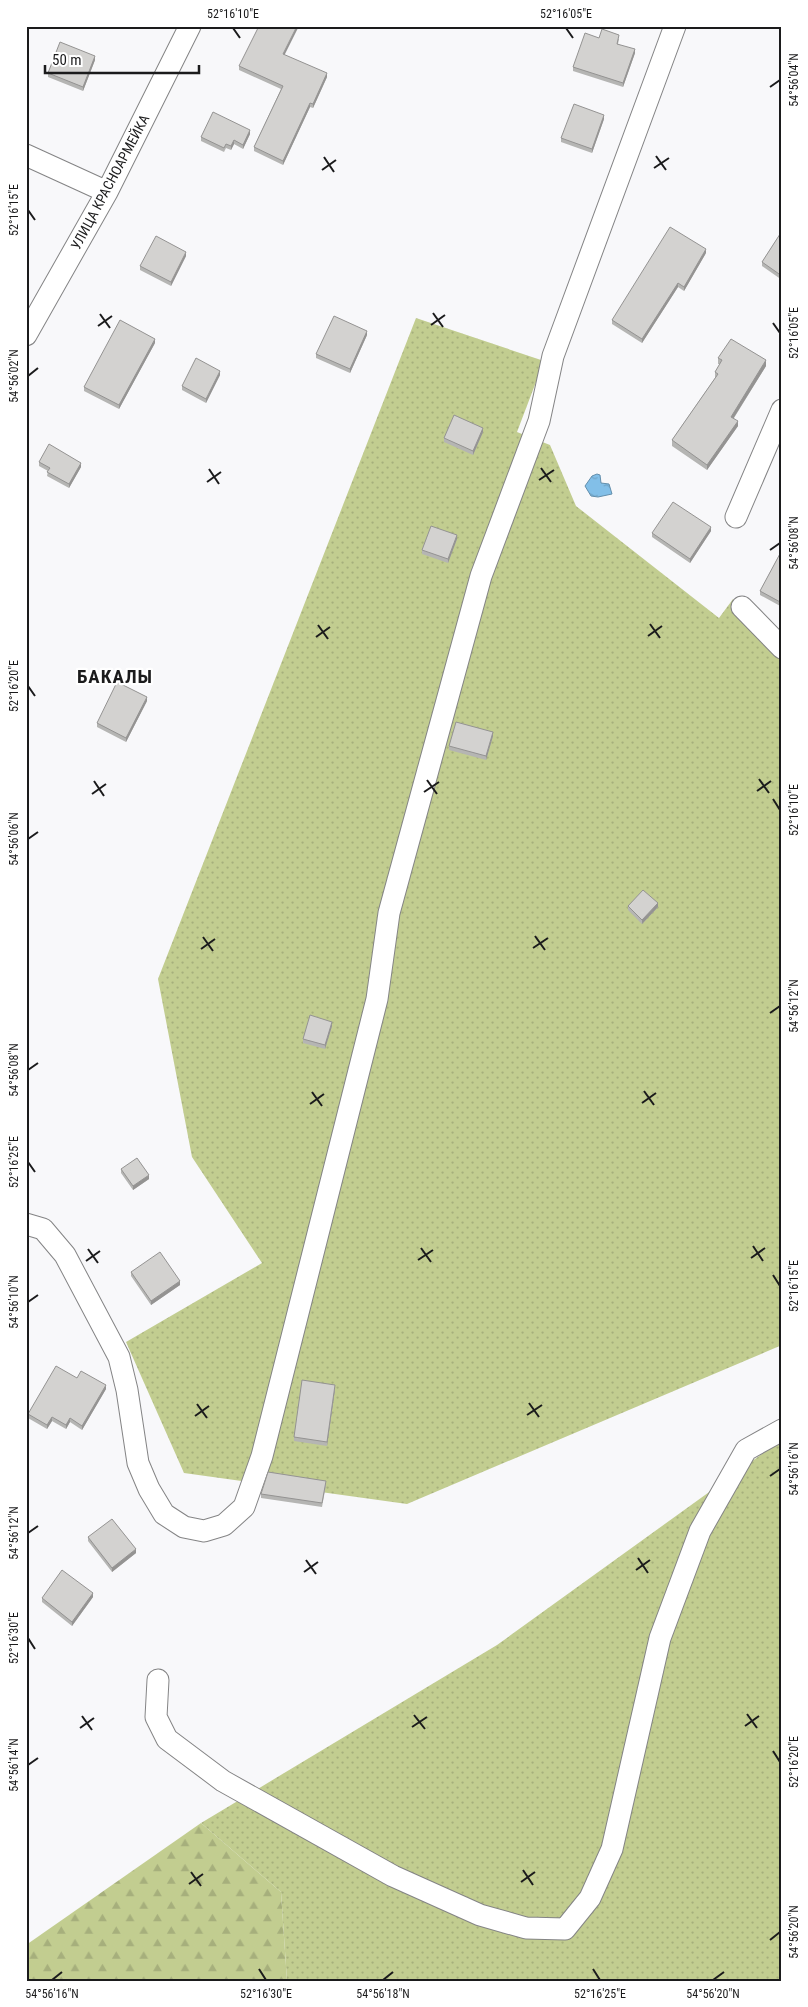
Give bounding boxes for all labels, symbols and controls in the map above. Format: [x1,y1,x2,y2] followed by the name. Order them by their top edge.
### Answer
[207,7,259,21] text: 52°16'10"E
[540,7,592,21] text: 52°16'05"E
[45,42,199,74] scale bar
[52,51,82,69] text: 50 m
[787,53,801,107] text: 54°56'04"N
[68,112,152,252] street label: УЛИЦА КРАСНОАРМЕЙКА
[7,184,21,236] text: 52°16'15"E
[787,307,801,359] text: 52°16'05"E
[7,349,21,403] text: 54°56'02"N
[787,516,801,570] text: 54°56'08"N
[7,660,21,712] text: 52°16'20"E
[77,665,153,688] district label: БАКАЛЫ
[787,784,801,836] text: 52°16'10"E
[7,812,21,866] text: 54°56'06"N
[787,979,801,1033] text: 54°56'12"N
[7,1043,21,1097] text: 54°56'08"N
[7,1136,21,1188] text: 52°16'25"E
[787,1260,801,1312] text: 52°16'15"E
[7,1275,21,1329] text: 54°56'10"N
[787,1442,801,1496] text: 54°56'16"N
[7,1506,21,1560] text: 54°56'12"N
[7,1612,21,1664] text: 52°16'30"E
[787,1736,801,1788] text: 52°16'20"E
[7,1738,21,1792] text: 54°56'14"N
[787,1905,801,1959] text: 54°56'20"N
[25,1987,79,2001] text: 54°56'16"N
[240,1987,292,2001] text: 52°16'30"E
[356,1987,410,2001] text: 54°56'18"N
[574,1987,626,2001] text: 52°16'25"E
[686,1987,740,2001] text: 54°56'20"N

